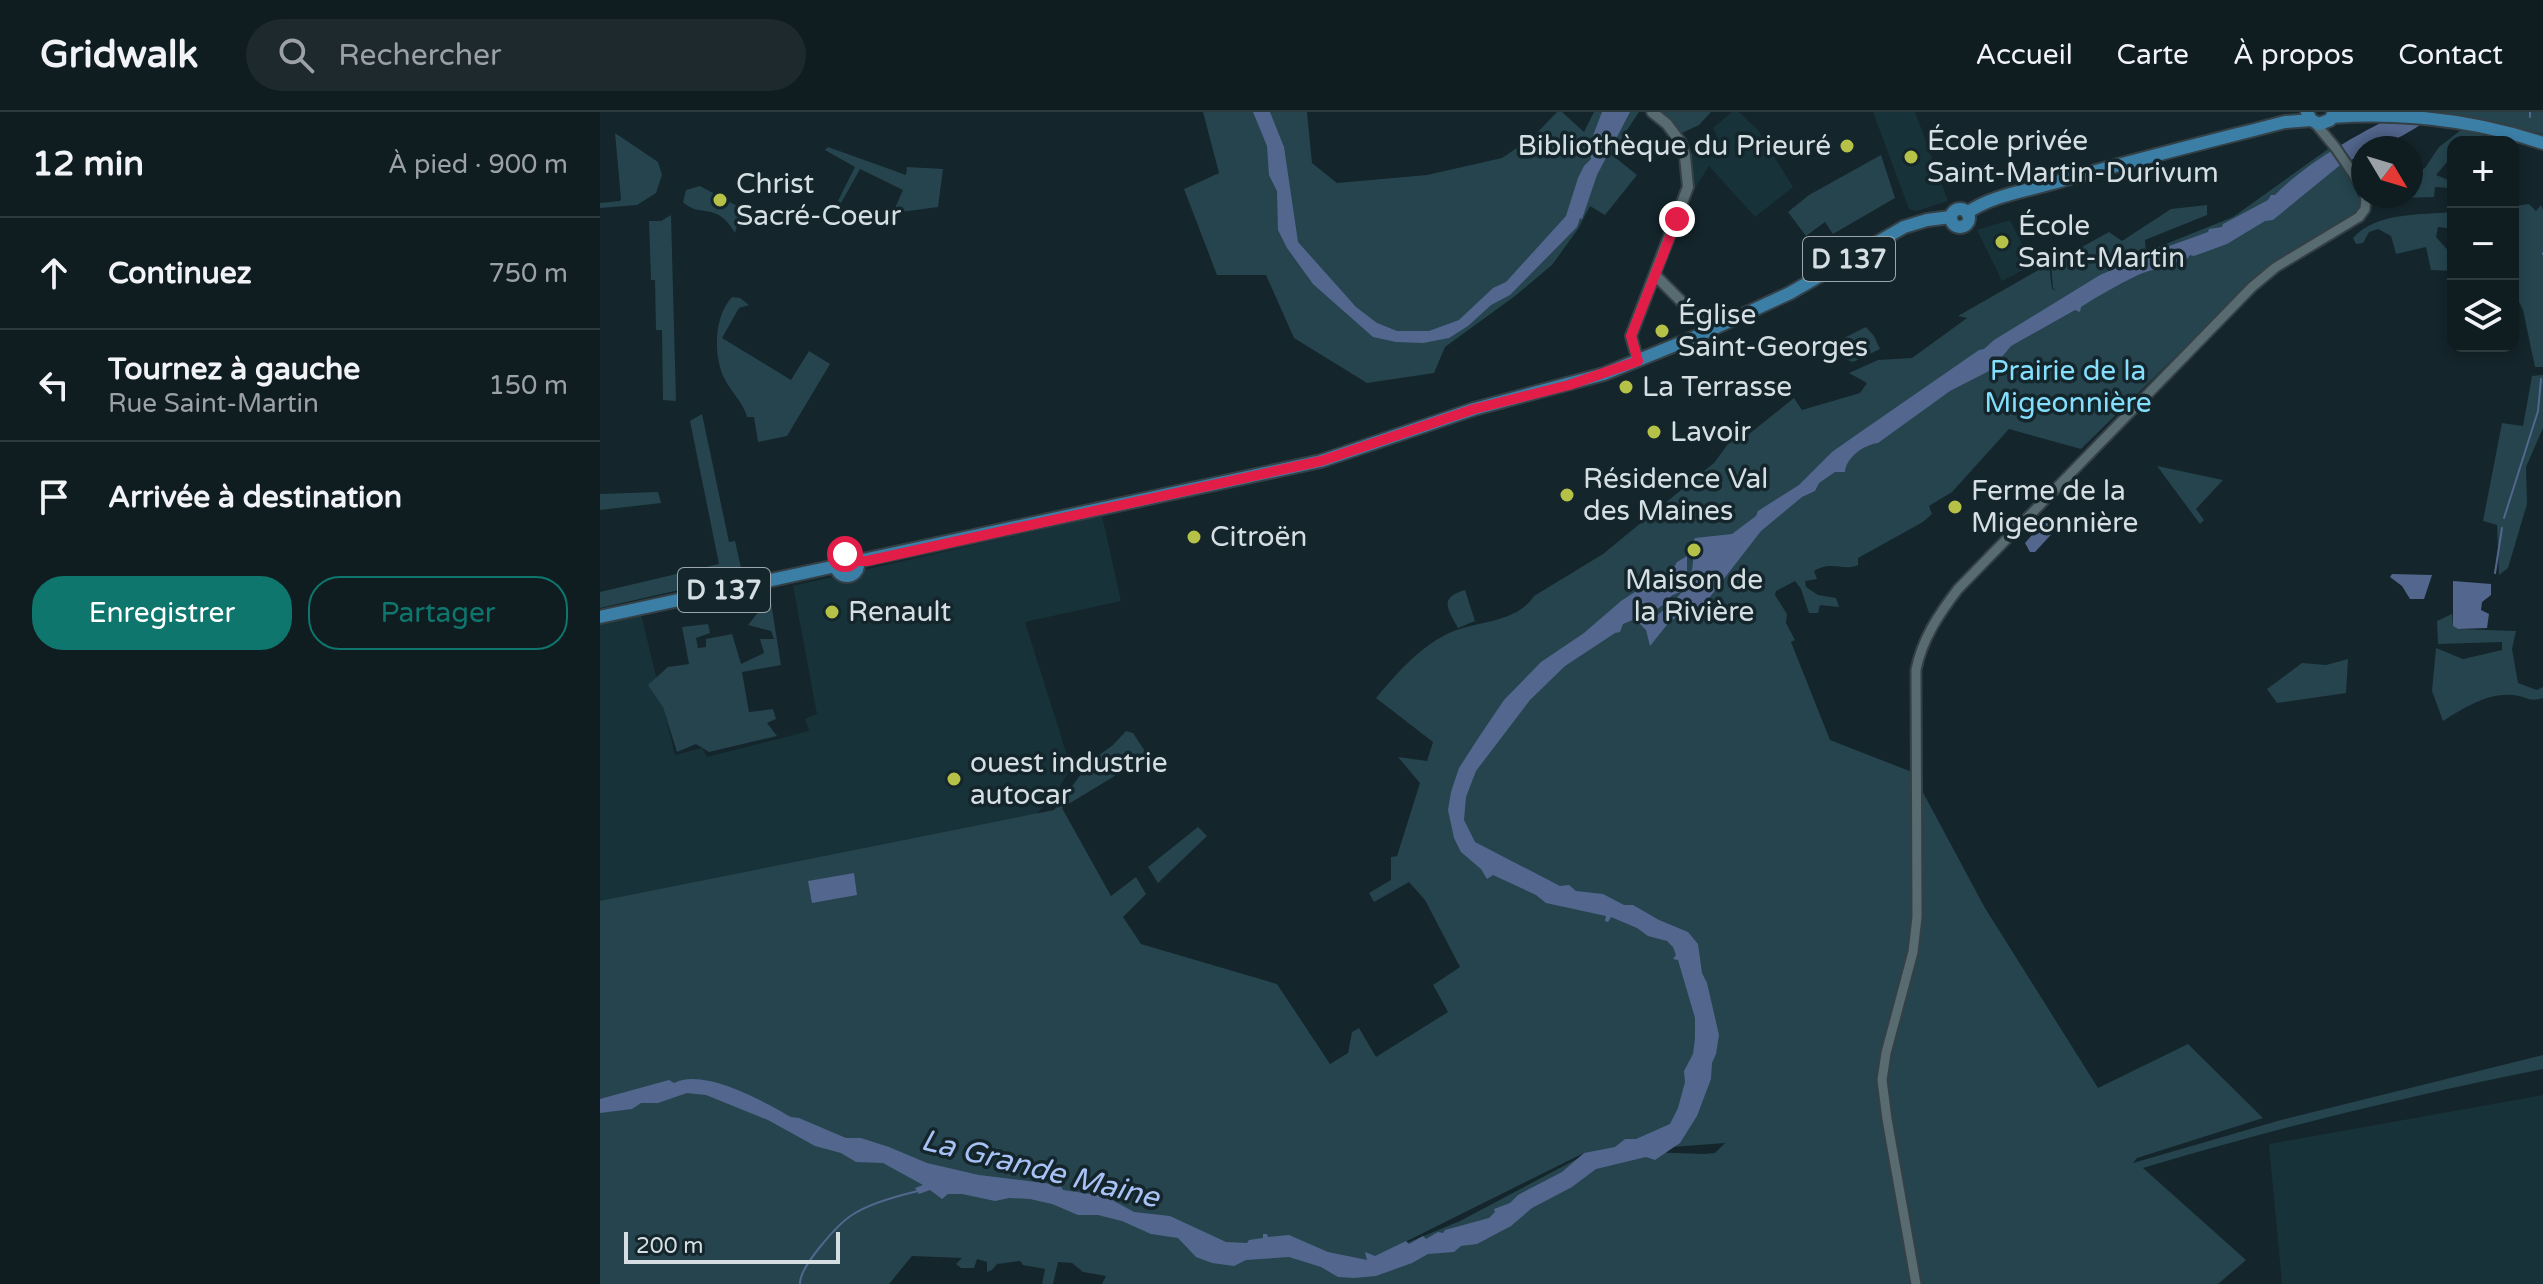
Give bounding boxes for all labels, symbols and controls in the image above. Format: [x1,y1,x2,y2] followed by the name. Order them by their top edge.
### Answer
[246,19,806,91] search box
[40,32,198,78] text: Gridwalk
[274,33,318,77] icon: search
[338,37,502,74] text: Rechercher
[1975,38,2073,72] text: Accueil
[2117,38,2189,72] text: Carte
[2233,38,2354,72] text: À propos
[2398,38,2503,72] text: Contact
[1927,124,2219,190] place label: École privée Saint-Martin-Durivum
[1518,129,1831,163] place label: Bibliothèque du Prieuré
[2351,136,2423,208] north arrow
[2447,136,2519,352] map controls
[2447,136,2519,208] button: +
[1838,137,1856,155] marker: Bibliothèque du Prieuré
[32,144,144,185] text: 12 min
[1902,148,1920,166] marker: École privée Saint-Martin-Durivum
[388,149,568,180] text: À pied · 900 m
[736,167,901,233] place label: Christ Sacré-Coeur
[711,191,729,209] marker: Christ Sacré-Coeur
[1659,201,1695,237] route end
[2447,208,2519,280] button: −
[2018,209,2185,275] place label: École Saint-Martin
[1993,233,2011,251] marker: École Saint-Martin
[1803,237,1895,281] road number: D 137
[32,251,76,295] icon: ahead
[108,255,252,292] text: Continuez
[488,258,568,289] text: 750 m
[2447,280,2519,352] button: layers
[1678,298,1868,364] place label: Église Saint-Georges
[1653,322,1671,340] marker: Église Saint-Georges
[108,351,360,388] text: Tournez à gauche
[1984,354,2152,420] park label: Prairie de la Migeonnière
[32,363,76,407] icon: left
[488,370,568,401] text: 150 m
[1642,370,1792,404] place label: La Terrasse
[1617,378,1635,396] marker: La Terrasse
[108,388,319,419] text: Rue Saint-Martin
[1670,415,1751,449] place label: Lavoir
[1645,423,1663,441] marker: Lavoir
[1583,462,1768,528] place label: Résidence Val des Maines
[1971,474,2138,540] place label: Ferme de la Migeonnière
[32,475,76,519] icon: arrive
[108,479,402,516] text: Arrivée à destination
[1558,486,1576,504] marker: Résidence Val des Maines
[1946,498,1964,516] marker: Ferme de la Migeonnière
[1210,520,1307,554] place label: Citroën
[1185,528,1203,546] marker: Citroën
[827,536,863,572] route start
[1685,541,1703,559] marker: Maison de la Rivière
[1625,563,1763,629] place label: Maison de la Rivière
[678,568,770,612] road number: D 137
[32,576,292,650] button: Enregistrer
[308,576,568,650] button: Partager
[848,595,951,629] place label: Renault
[823,603,841,621] marker: Renault
[970,746,1168,812] place label: ouest industrie autocar
[945,770,963,788] marker: ouest industrie autocar
[917,1122,1165,1217] water label: La Grande Maine
[624,1228,840,1264] scale bar
[636,1233,703,1259] text: 200 m

